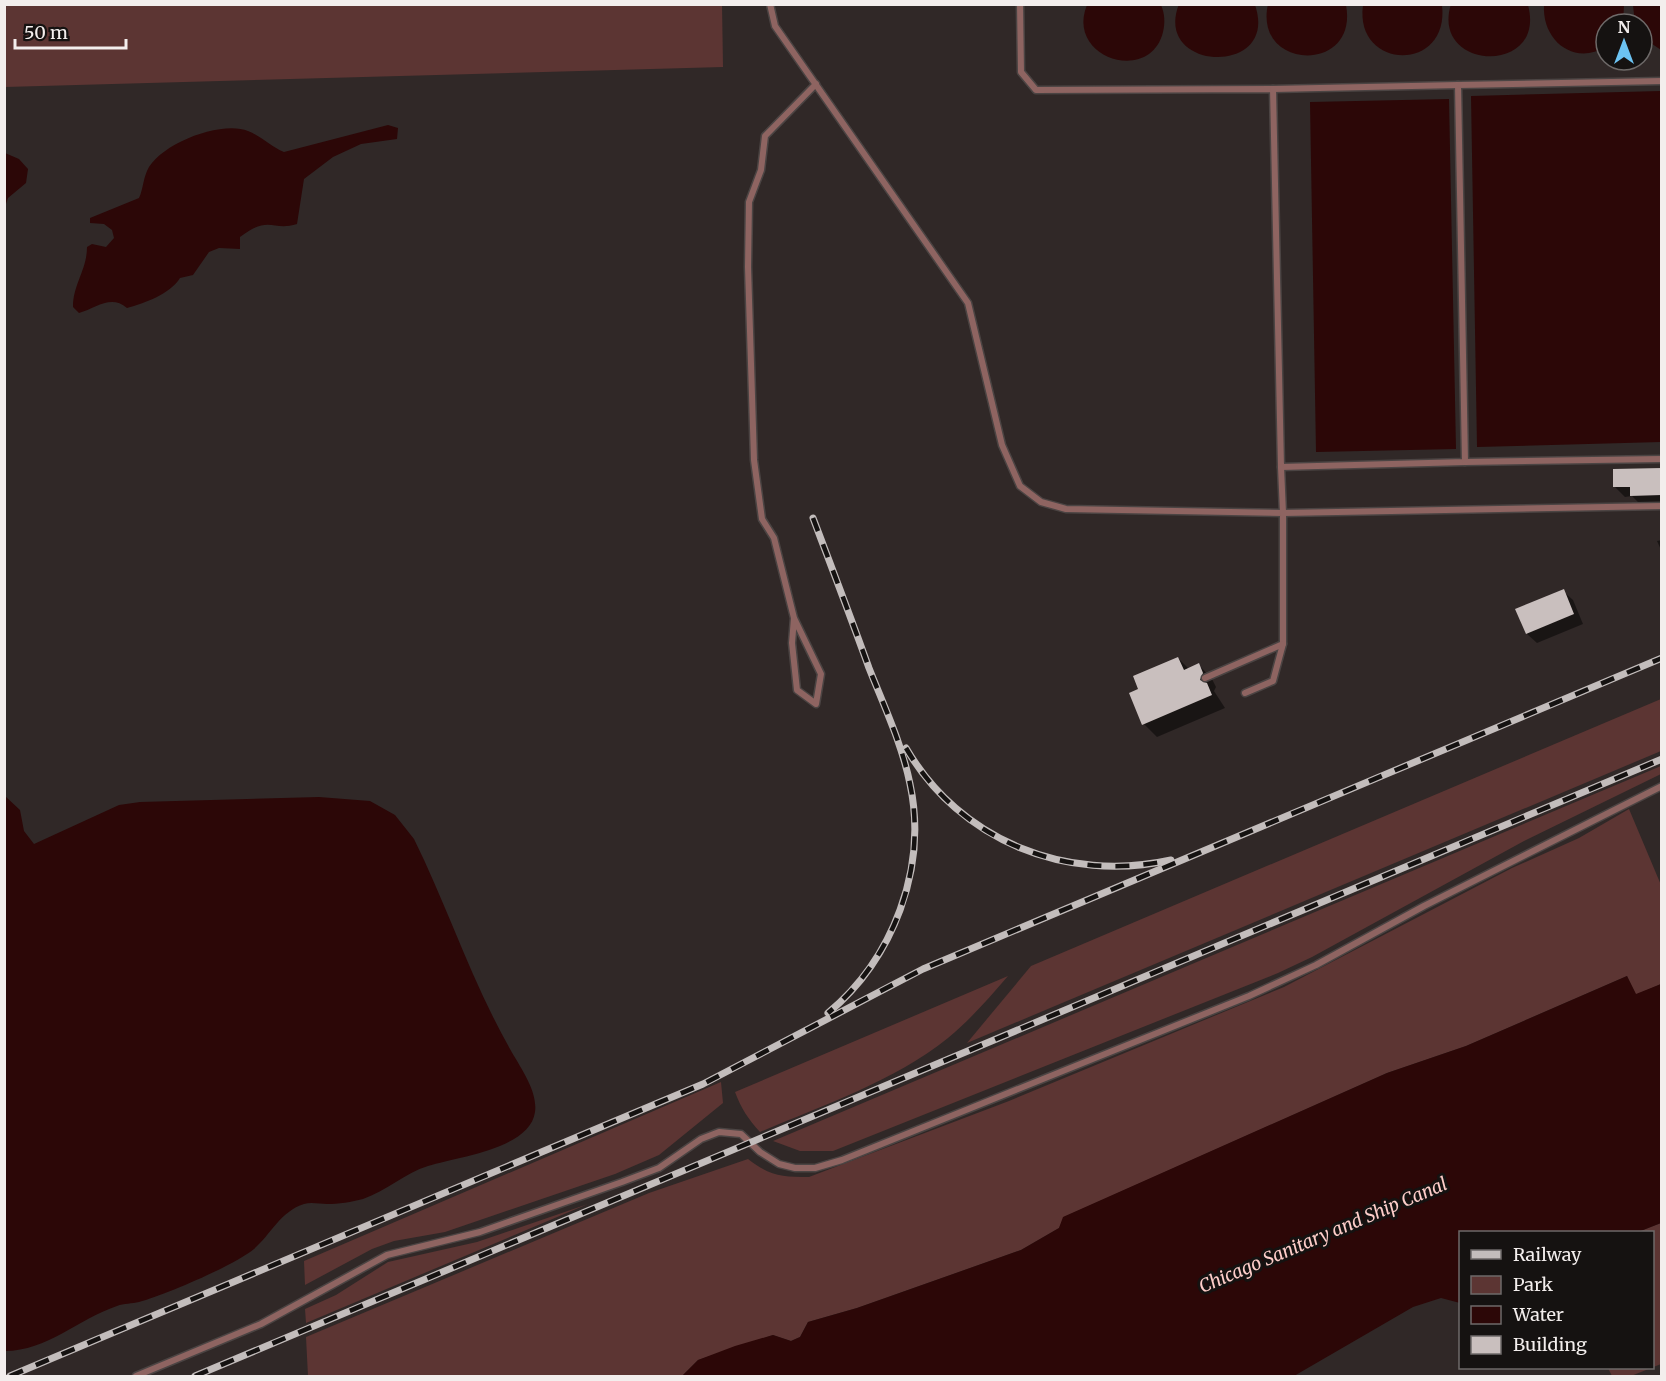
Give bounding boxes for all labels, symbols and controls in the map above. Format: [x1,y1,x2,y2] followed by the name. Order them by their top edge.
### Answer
[15,12,126,50] scale bar
[1594,12,1654,72] north arrow
[1618,17,1631,37] text: N
[24,21,68,44] text: 50 m
[1195,1172,1451,1298] water label: Chicago Sanitary and Ship Canal
[1459,1231,1654,1369] legend
[1513,1243,1582,1266] text: Railway
[1513,1273,1554,1296] text: Park
[1512,1303,1564,1326] text: Water
[1513,1333,1587,1356] text: Building

